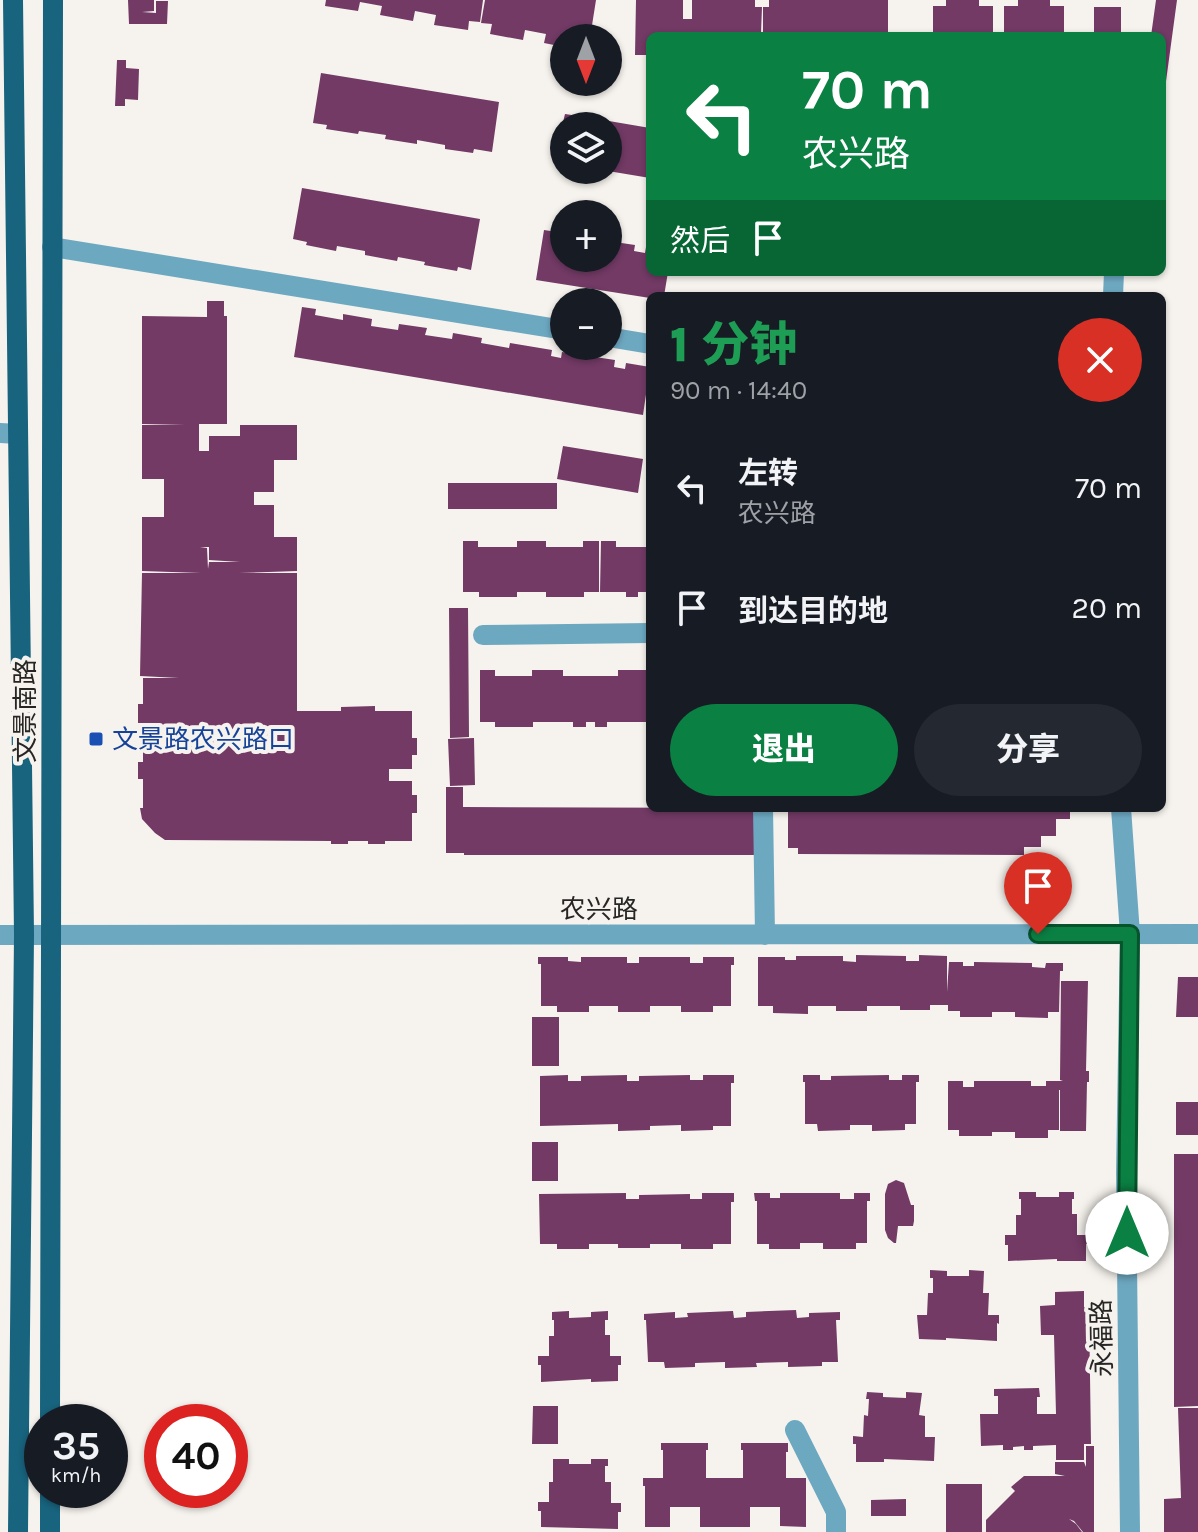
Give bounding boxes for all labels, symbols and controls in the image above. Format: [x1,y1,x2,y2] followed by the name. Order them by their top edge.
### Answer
[550,24,622,96] north arrow
[550,24,622,360] map controls
[802,57,933,122] text: 70 m
[670,64,774,168] icon: left
[550,112,622,184] button: layers
[802,133,910,175] text: 农兴路
[550,200,622,272] button: +
[746,216,790,260] icon: arrive
[670,223,730,259] text: 然后
[550,288,622,360] button: −
[670,317,797,373] text: 1 分钟
[1058,318,1142,402] button: close
[670,375,807,406] text: 90 m · 14:40
[738,455,798,491] text: 左转
[670,466,714,510] icon: left
[1075,470,1142,506] text: 70 m
[738,498,816,529] text: 农兴路
[670,586,714,630] icon: arrive
[1072,590,1142,626] text: 20 m
[738,593,888,629] text: 到达目的地
[10,659,41,763] street label: 文景南路
[670,704,898,796] button: 退出
[914,704,1142,796] button: 分享
[112,724,294,755] place label: 文景路农兴路口
[87,730,105,748] marker: 文景路农兴路口
[1004,852,1072,934] pin
[1016,864,1060,908] icon: arrive
[560,894,638,925] street label: 农兴路
[1085,1191,1169,1275] position arrow
[1086,1299,1118,1377] street label: 永福路
[144,1404,248,1508] speed limit sign: 40
[52,1422,100,1469] text: 35
[51,1464,101,1487] text: km/h

